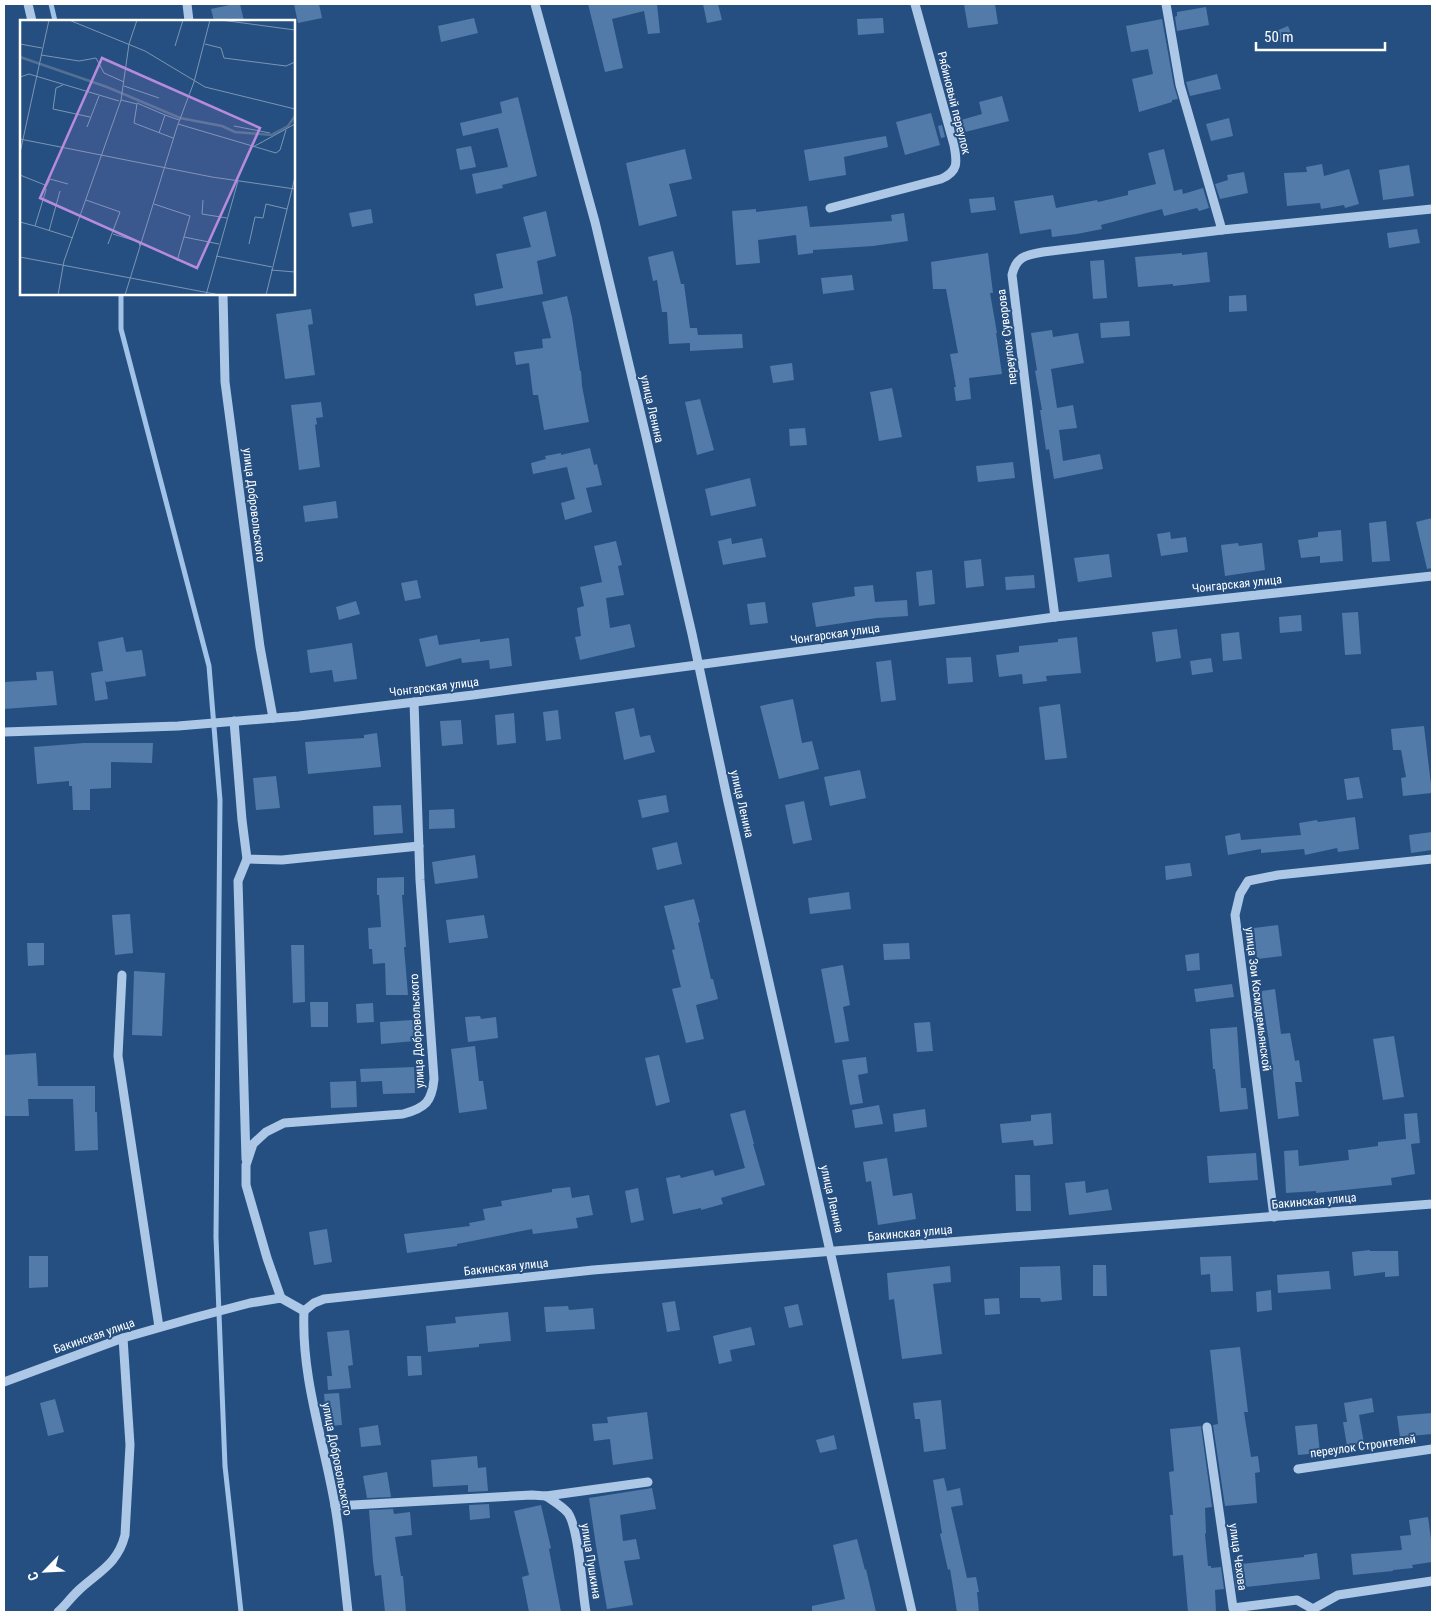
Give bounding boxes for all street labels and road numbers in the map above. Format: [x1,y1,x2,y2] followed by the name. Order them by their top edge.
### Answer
[934,50,974,156] street label: Рябиновый переулок
[994,288,1020,386] street label: переулок Суворова
[637,374,667,444] street label: улица Ленина
[240,447,268,563] street label: улица Добровольского
[1191,572,1283,596] street label: Чонгарская улица
[789,621,881,647] street label: Чонгарская улица
[388,675,480,699] street label: Чонгарская улица
[727,769,757,839] street label: улица Ленина
[1242,926,1274,1072] street label: улица Зои Космодемьянской
[407,973,427,1089] street label: улица Добровольского
[817,1164,847,1234] street label: улица Ленина
[1271,1190,1357,1212] street label: Бакинская улица
[867,1222,953,1244] street label: Бакинская улица
[463,1256,549,1278] street label: Бакинская улица
[52,1315,137,1356] street label: Бакинская улица
[319,1401,355,1517] street label: улица Добровольского
[1309,1432,1417,1460] street label: переулок Строителей
[578,1522,604,1600] street label: улица Пушкина
[1226,1523,1250,1592] street label: улица Чехова

